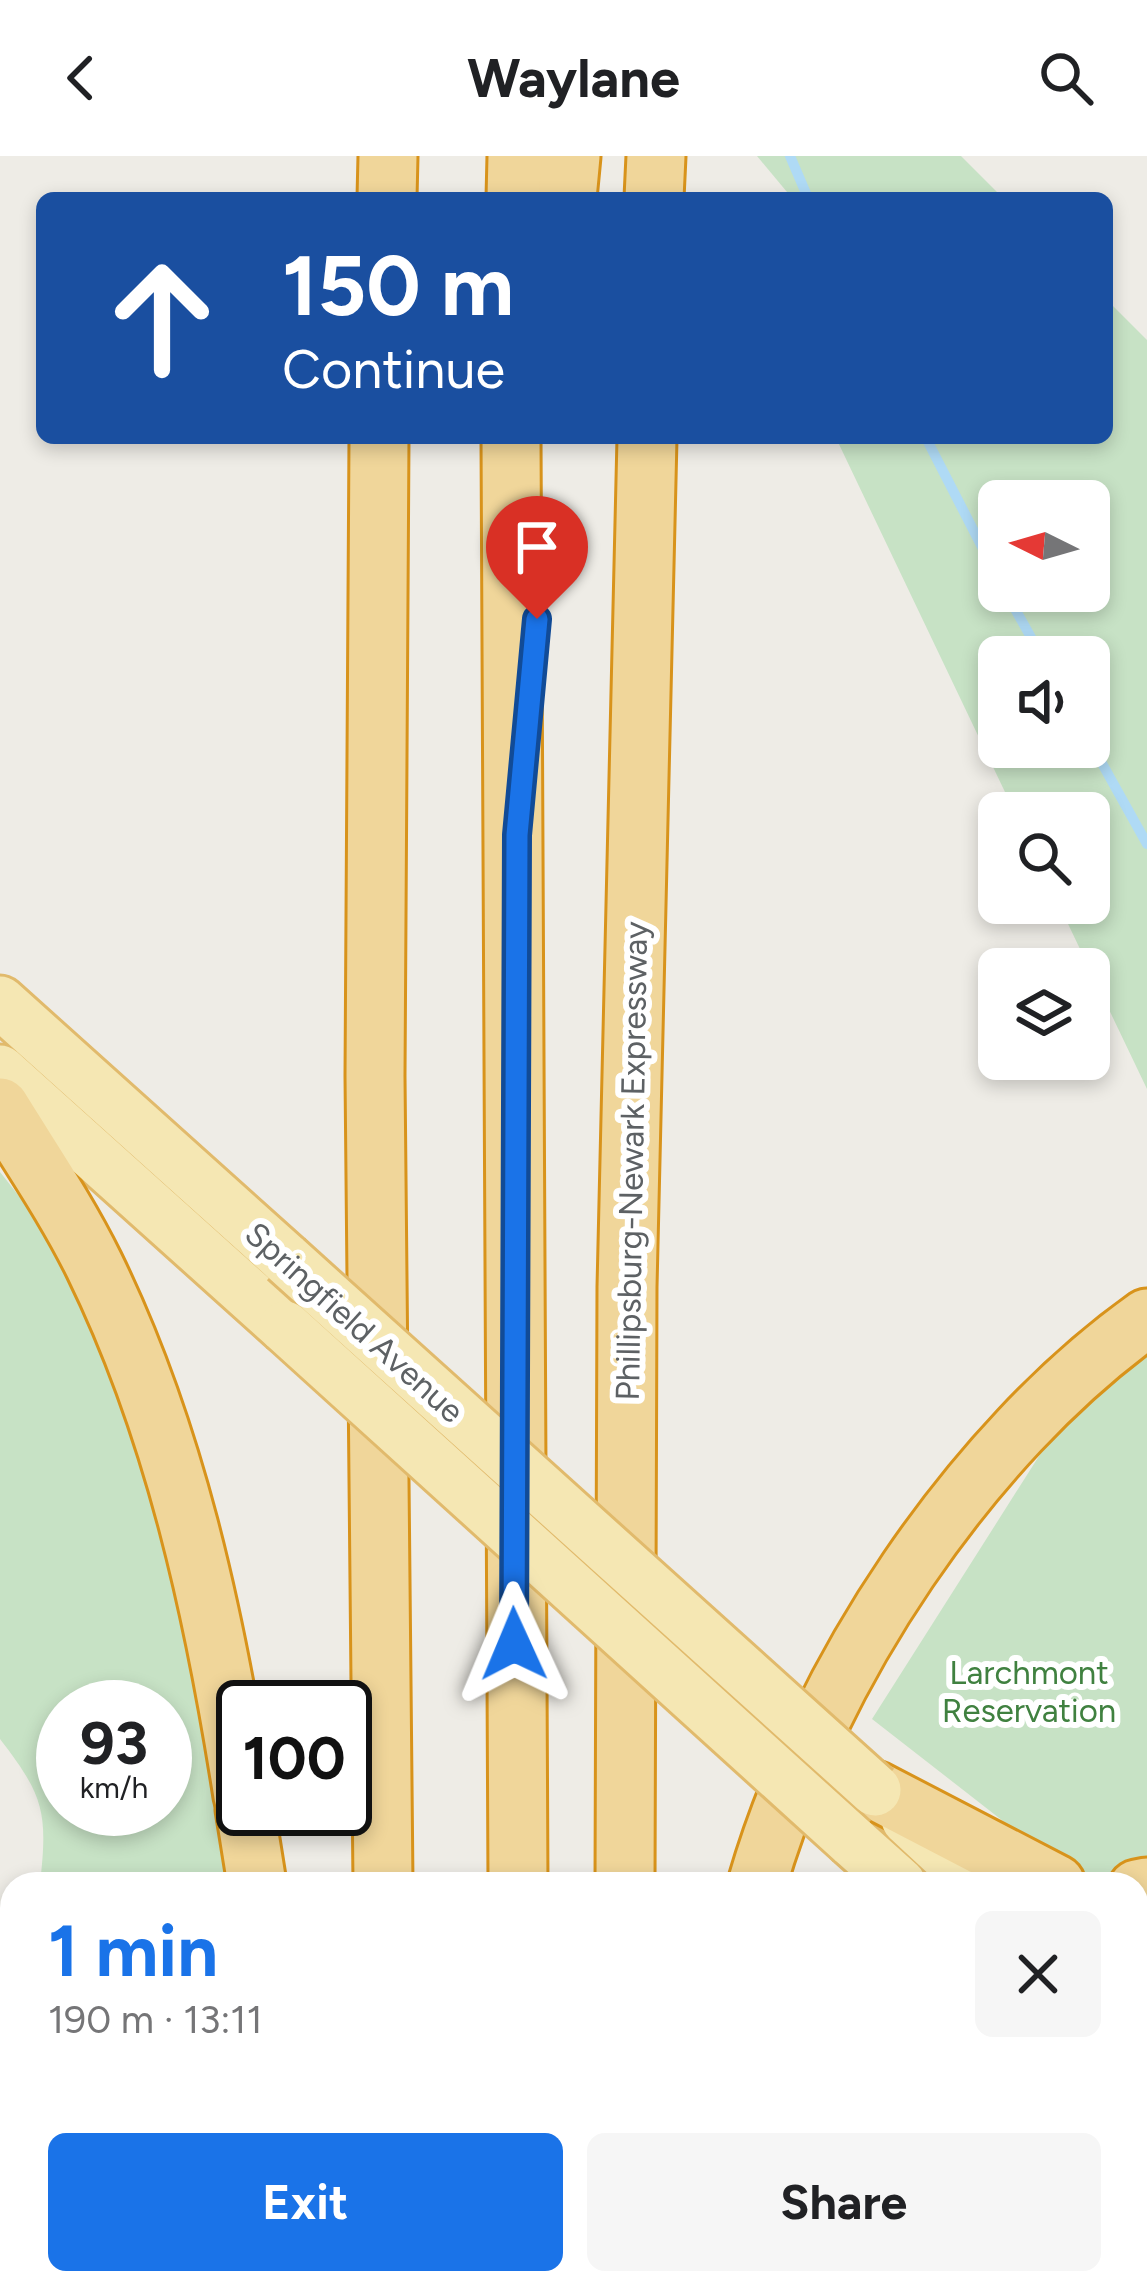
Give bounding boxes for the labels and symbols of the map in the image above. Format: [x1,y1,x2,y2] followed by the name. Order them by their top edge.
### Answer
[978,480,1110,612] north arrow
[486,496,588,619] pin
[608,921,655,1401] street label: Phillipsburg-Newark Expressway
[237,1214,472,1431] street label: Springfield Avenue
[451,1581,577,1707] position arrow
[942,1653,1116,1730] park label: Larchmont Reservation
[216,1680,372,1836] speed limit sign: 100

